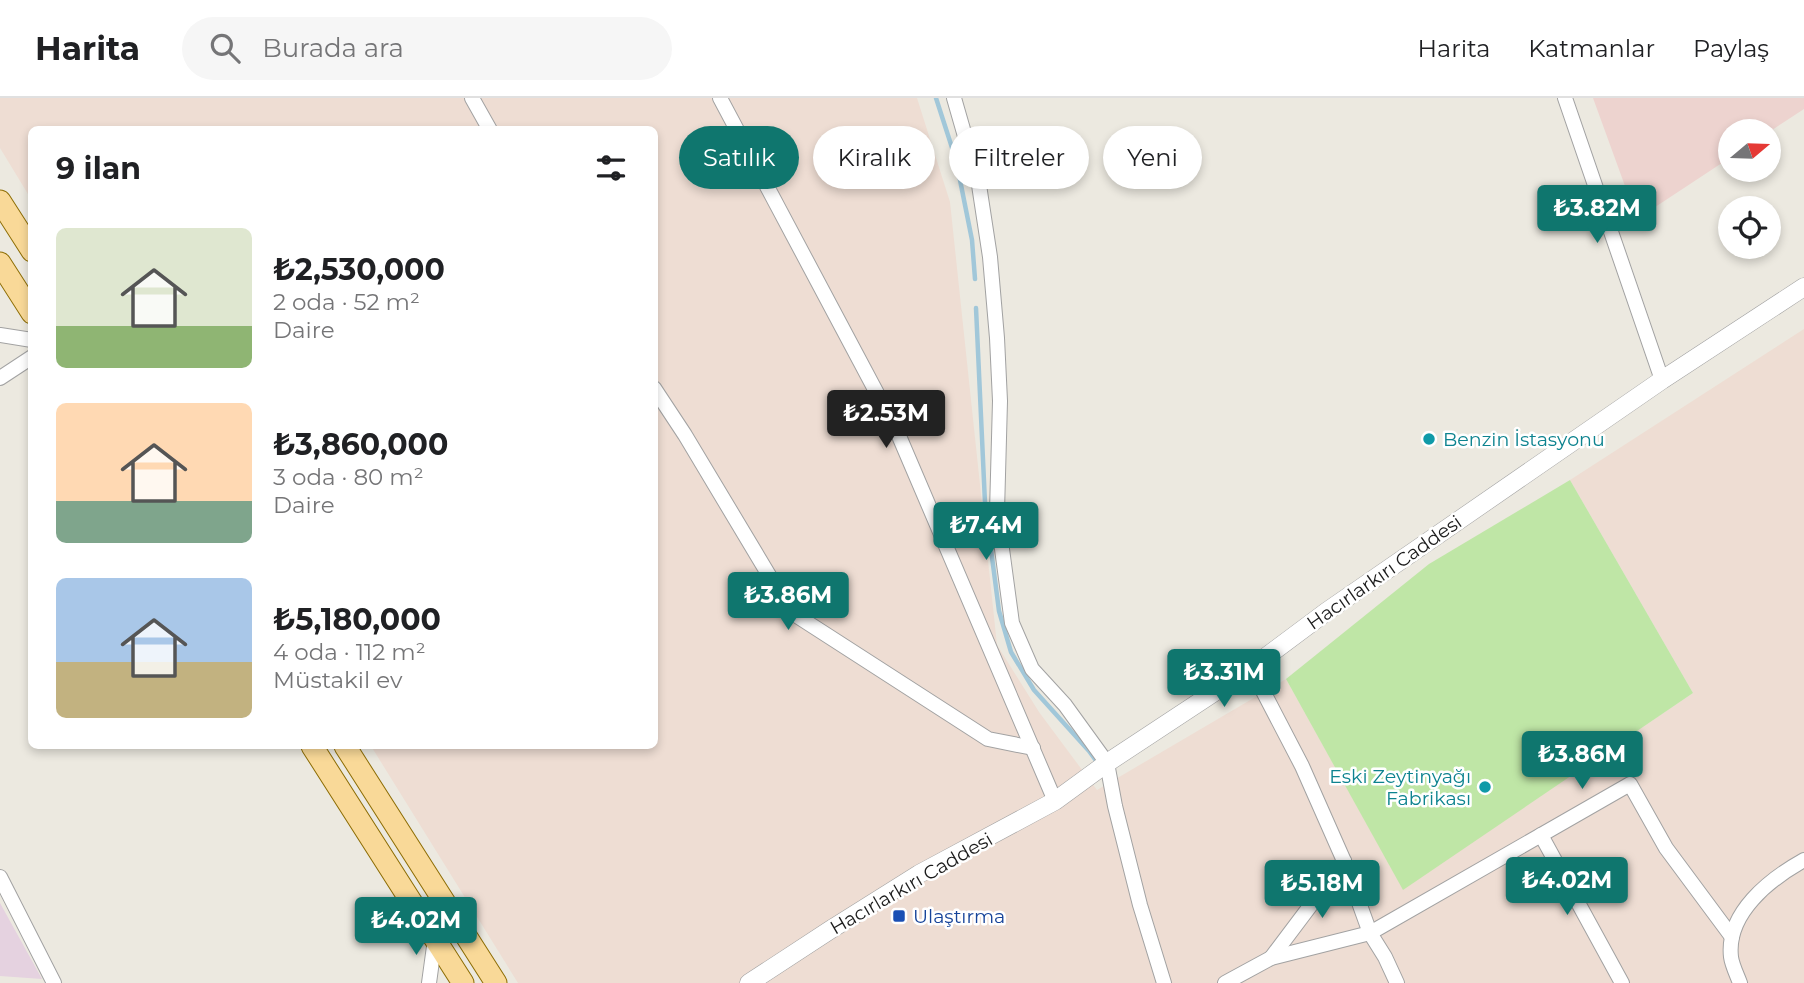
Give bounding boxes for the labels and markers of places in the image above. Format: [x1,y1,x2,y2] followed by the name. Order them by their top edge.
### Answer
[1540,186,1654,245] pin: ₺3.82M
[829,390,943,450] pin: ₺2.53M
[1443,428,1605,451] place label: Benzin İstasyonu
[1421,431,1437,447] marker: Benzin İstasyonu
[937,503,1035,562] pin: ₺7.4M
[731,573,845,632] pin: ₺3.86M
[1167,650,1281,709] pin: ₺3.31M
[1525,732,1639,791] pin: ₺3.86M
[1329,765,1471,810] place label: Eski Zeytinyağı Fabrikası
[1477,779,1493,795] marker: Eski Zeytinyağı Fabrikası
[1510,858,1624,917] pin: ₺4.02M
[1265,860,1379,920] pin: ₺5.18M
[359,898,473,957] pin: ₺4.02M
[913,905,1005,928] place label: Ulaştırma
[891,908,907,924] marker: Ulaştırma

